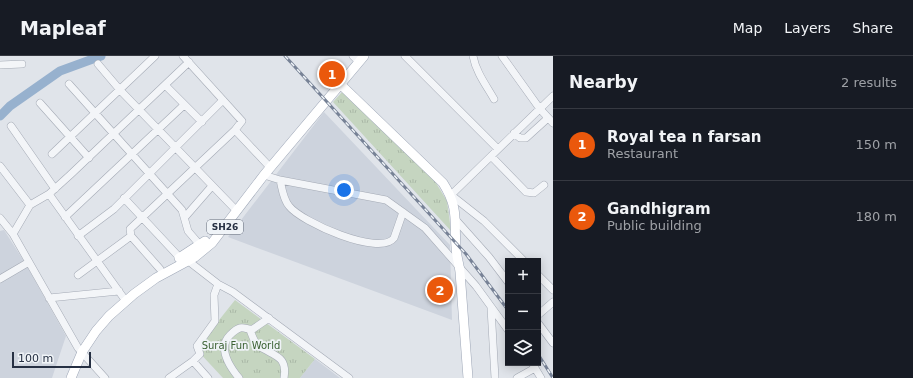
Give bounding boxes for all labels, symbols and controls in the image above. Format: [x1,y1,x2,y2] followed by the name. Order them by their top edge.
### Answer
[20,17,106,39] text: Mapleaf
[733,20,762,36] text: Map
[784,20,831,36] text: Layers
[853,20,893,36] text: Share
[319,59,345,89] pin: 1
[569,72,638,92] text: Nearby
[841,75,897,90] text: 2 results
[607,128,761,146] text: Royal tea n farsan
[577,137,587,152] text: 1
[855,137,897,152] text: 150 m
[607,146,678,161] text: Restaurant
[334,180,354,200] your location
[607,200,711,218] text: Gandhigram
[577,209,587,224] text: 2
[855,209,897,224] text: 180 m
[607,218,702,233] text: Public building
[207,220,243,234] road number: SH26
[505,258,541,366] map controls
[505,258,541,294] button: +
[427,275,453,305] pin: 2
[505,294,541,330] button: −
[505,330,541,366] button: layers
[202,340,280,351] park label: Suraj Fun World
[12,350,91,369] scale bar
[18,352,53,365] text: 100 m

